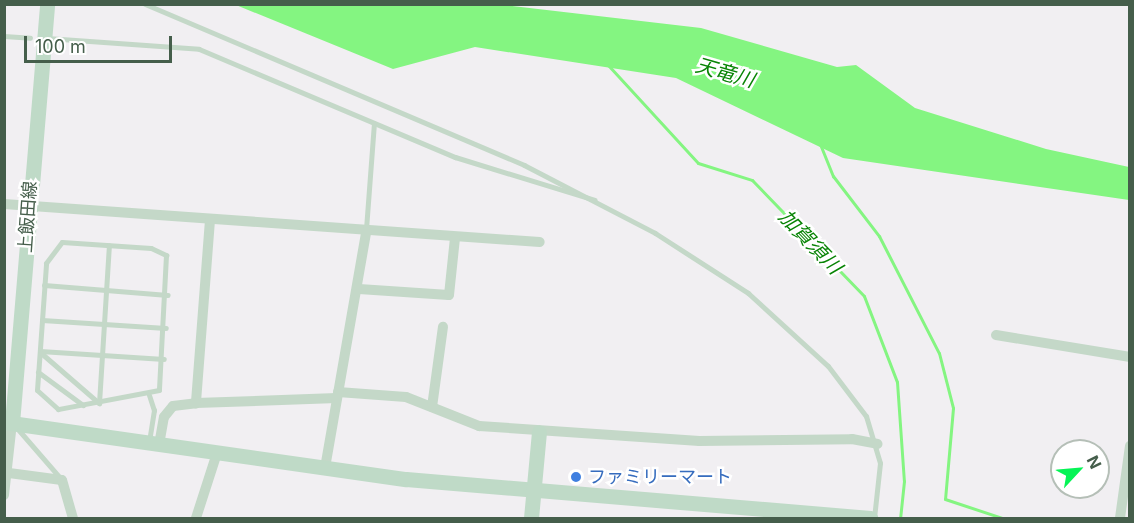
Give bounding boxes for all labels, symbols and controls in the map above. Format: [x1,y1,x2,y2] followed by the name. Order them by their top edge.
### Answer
[27,24,176,62] scale bar
[35,36,86,57] text: 100 m
[693,53,757,93] water label: 天竜川
[15,180,41,254] street label: 上飯田線
[774,205,846,279] water label: 加賀須川
[1050,439,1110,499] north arrow
[1083,452,1106,472] text: N
[588,466,732,488] place label: ファミリーマート
[569,470,583,484] marker: ファミリーマート

